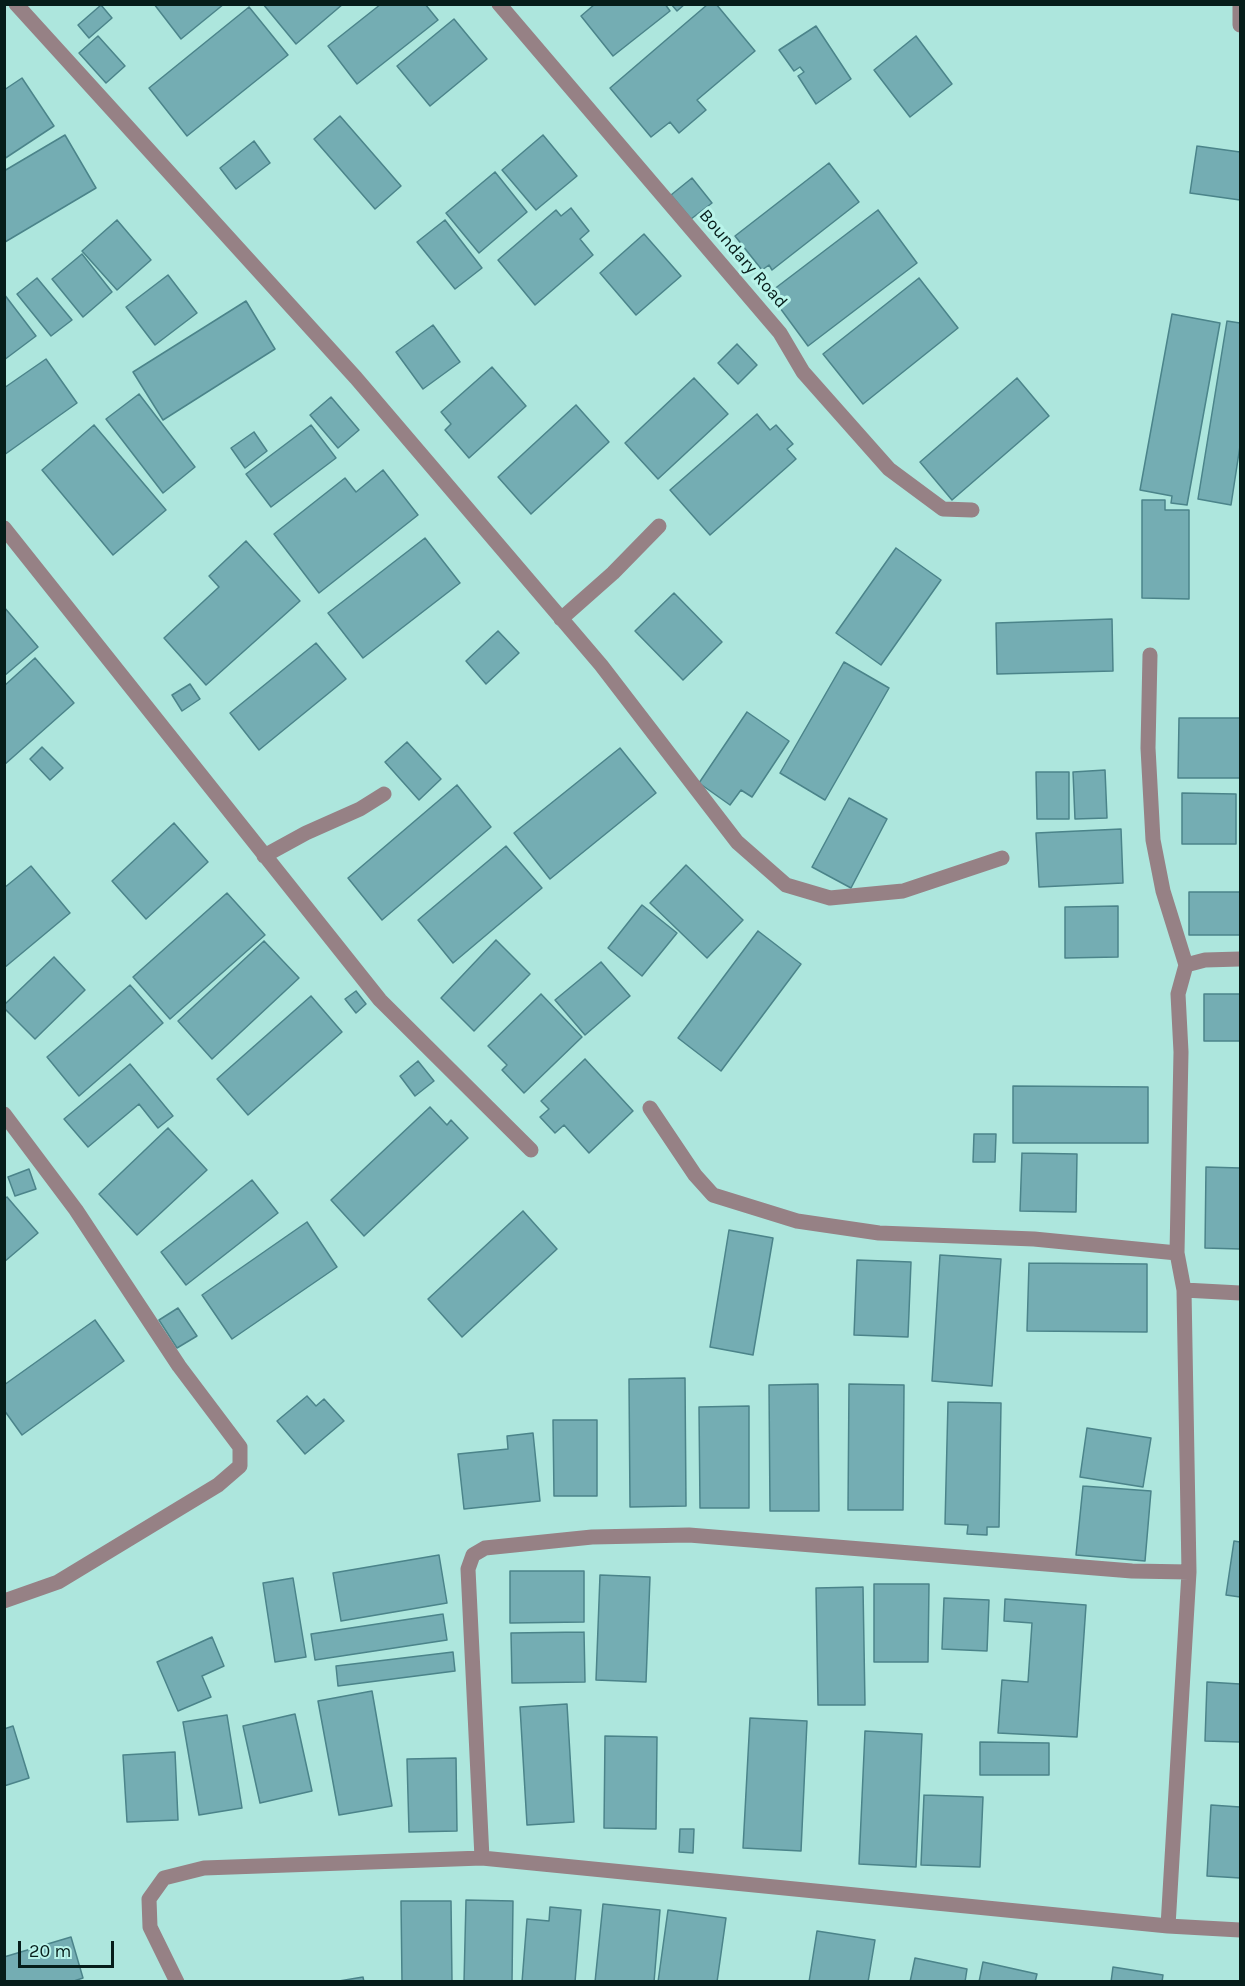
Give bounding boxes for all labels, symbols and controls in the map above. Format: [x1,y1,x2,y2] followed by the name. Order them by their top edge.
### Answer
[694,205,792,313] street label: Boundary Road
[21,1929,117,1967] scale bar
[29,1940,71,1962] text: 20 m

